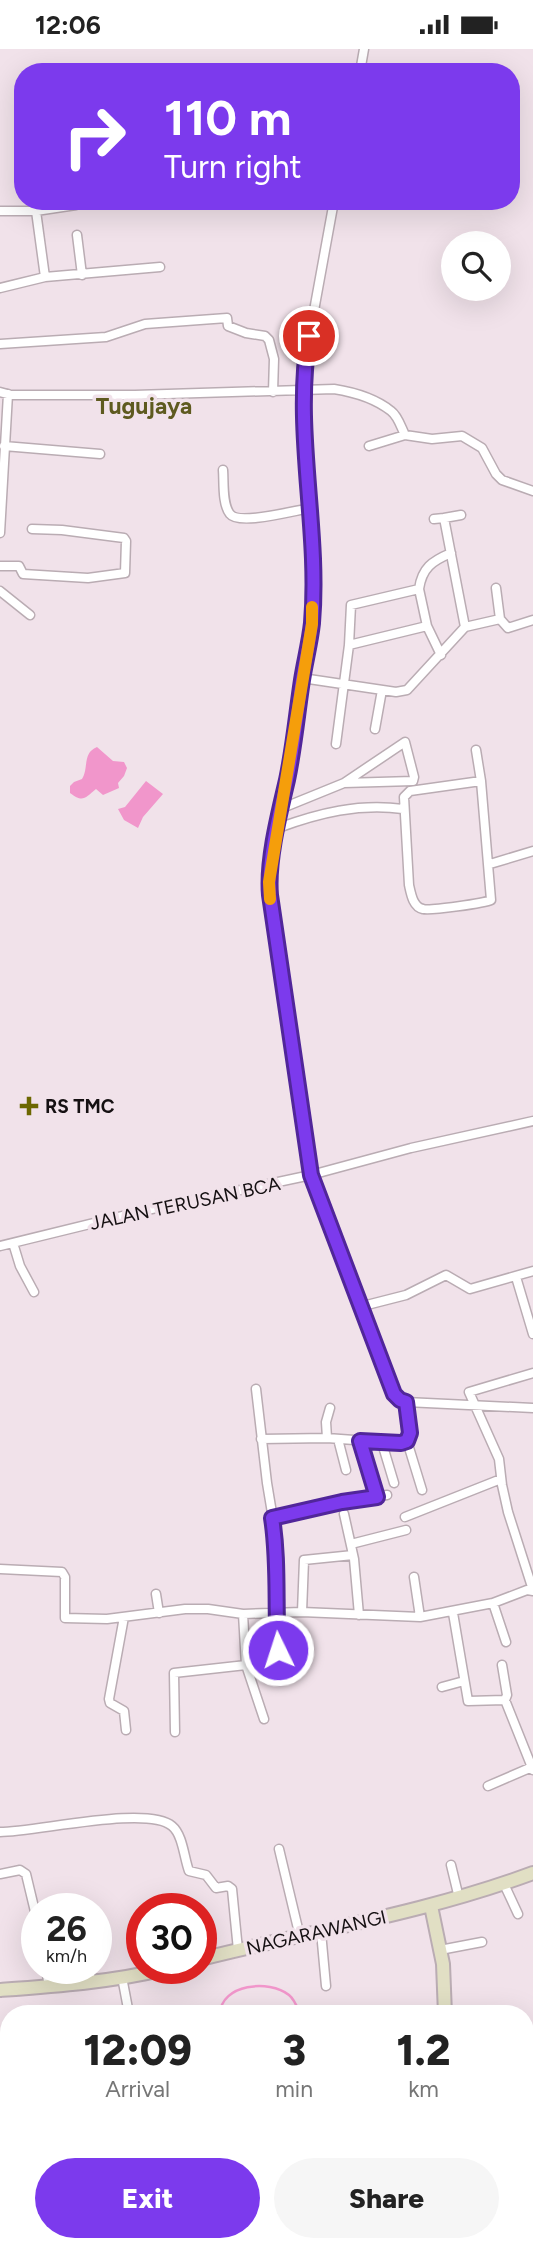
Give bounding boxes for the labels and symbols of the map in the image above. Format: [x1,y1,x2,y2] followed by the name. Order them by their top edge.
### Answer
[279,306,339,366] pin
[96,392,192,420] district label: Tugujaya
[45,1095,115,1118] place label: RS TMC
[19,1096,39,1116] marker: RS TMC
[88,1172,282,1235] street label: JALAN TERUSAN BCA
[241,1613,315,1687] position arrow
[126,1893,217,1984] speed limit sign: 30
[244,1905,388,1960] street label: NAGARAWANGI

